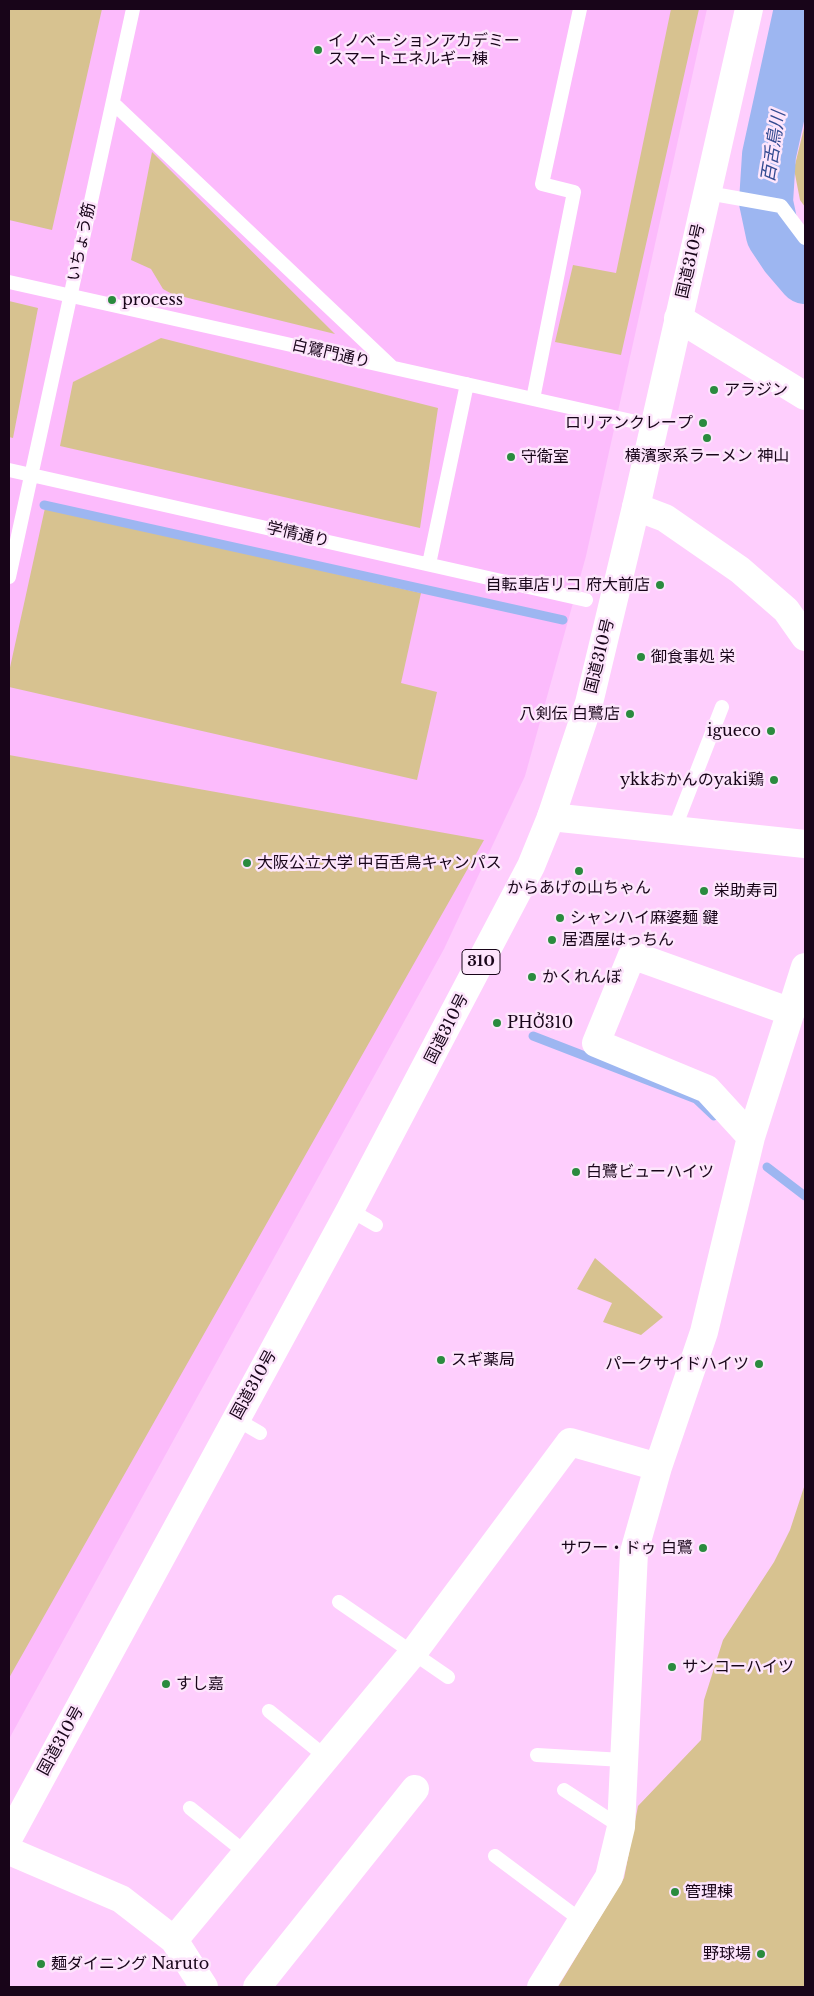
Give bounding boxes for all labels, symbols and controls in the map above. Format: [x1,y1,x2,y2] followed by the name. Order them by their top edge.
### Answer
[328,31,520,69] place label: イノベーションアカデミー スマートエネルギー棟
[312,44,324,56] marker: イノベーションアカデミー スマートエネルギー棟
[758,110,790,184] water label: 百舌鳥川
[64,201,100,283] street label: いちょう筋
[673,222,709,300] street label: 国道310号
[122,290,183,310] place label: process
[106,294,118,306] marker: process
[290,336,372,372] street label: 白鷺門通り
[724,380,788,400] place label: アラジン
[708,384,720,396] marker: アラジン
[565,413,693,433] place label: ロリアンクレープ
[697,417,709,429] marker: ロリアンクレープ
[701,432,713,444] marker: 横濱家系ラーメン 神山
[625,446,789,466] place label: 横濱家系ラーメン 神山
[521,447,569,467] place label: 守衛室
[505,451,517,463] marker: 守衛室
[265,518,331,552] street label: 学情通り
[485,575,650,595] place label: 自転車店リコ 府大前店
[654,579,666,591] marker: 自転車店リコ 府大前店
[581,617,619,695] street label: 国道310号
[651,647,736,667] place label: 御食事処 栄
[635,651,647,663] marker: 御食事処 栄
[519,704,620,724] place label: 八剣伝 白鷺店
[624,708,636,720] marker: 八剣伝 白鷺店
[707,721,761,741] place label: igueco
[765,725,777,737] marker: igueco
[620,770,764,790] place label: ykkおかんのyaki鶏
[768,774,780,786] marker: ykkおかんのyaki鶏
[257,853,502,873] place label: 大阪公立大学 中百舌鳥キャンパス
[241,857,253,869] marker: 大阪公立大学 中百舌鳥キャンパス
[573,865,585,877] marker: からあげの山ちゃん
[507,878,651,898] place label: からあげの山ちゃん
[714,881,778,901] place label: 栄助寿司
[698,885,710,897] marker: 栄助寿司
[570,908,719,928] place label: シャンハイ麻婆麺 鍵
[554,912,566,924] marker: シャンハイ麻婆麺 鍵
[562,930,674,950] place label: 居酒屋はっちん
[546,934,558,946] marker: 居酒屋はっちん
[462,950,500,974] road number: 310
[542,967,622,987] place label: かくれんぼ
[526,971,538,983] marker: かくれんぼ
[421,991,473,1067] street label: 国道310号
[507,1013,573,1033] place label: PHỞ310
[491,1017,503,1029] marker: PHỞ310
[586,1162,714,1182] place label: 白鷺ビューハイツ
[570,1166,582,1178] marker: 白鷺ビューハイツ
[227,1347,281,1423] street label: 国道310号
[451,1350,515,1370] place label: スギ薬局
[435,1354,447,1366] marker: スギ薬局
[605,1354,749,1374] place label: パークサイドハイツ
[753,1358,765,1370] marker: パークサイドハイツ
[560,1538,693,1558] place label: サワー・ドゥ 白鷺
[697,1542,709,1554] marker: サワー・ドゥ 白鷺
[682,1657,794,1677] place label: サンコーハイツ
[666,1661,678,1673] marker: サンコーハイツ
[176,1674,224,1694] place label: すし嘉
[160,1678,172,1690] marker: すし嘉
[34,1703,88,1779] street label: 国道310号
[685,1882,733,1902] place label: 管理棟
[669,1886,681,1898] marker: 管理棟
[703,1944,751,1964] place label: 野球場
[755,1948,767,1960] marker: 野球場
[51,1954,209,1974] place label: 麺ダイニング Naruto
[35,1958,47,1970] marker: 麺ダイニング Naruto

